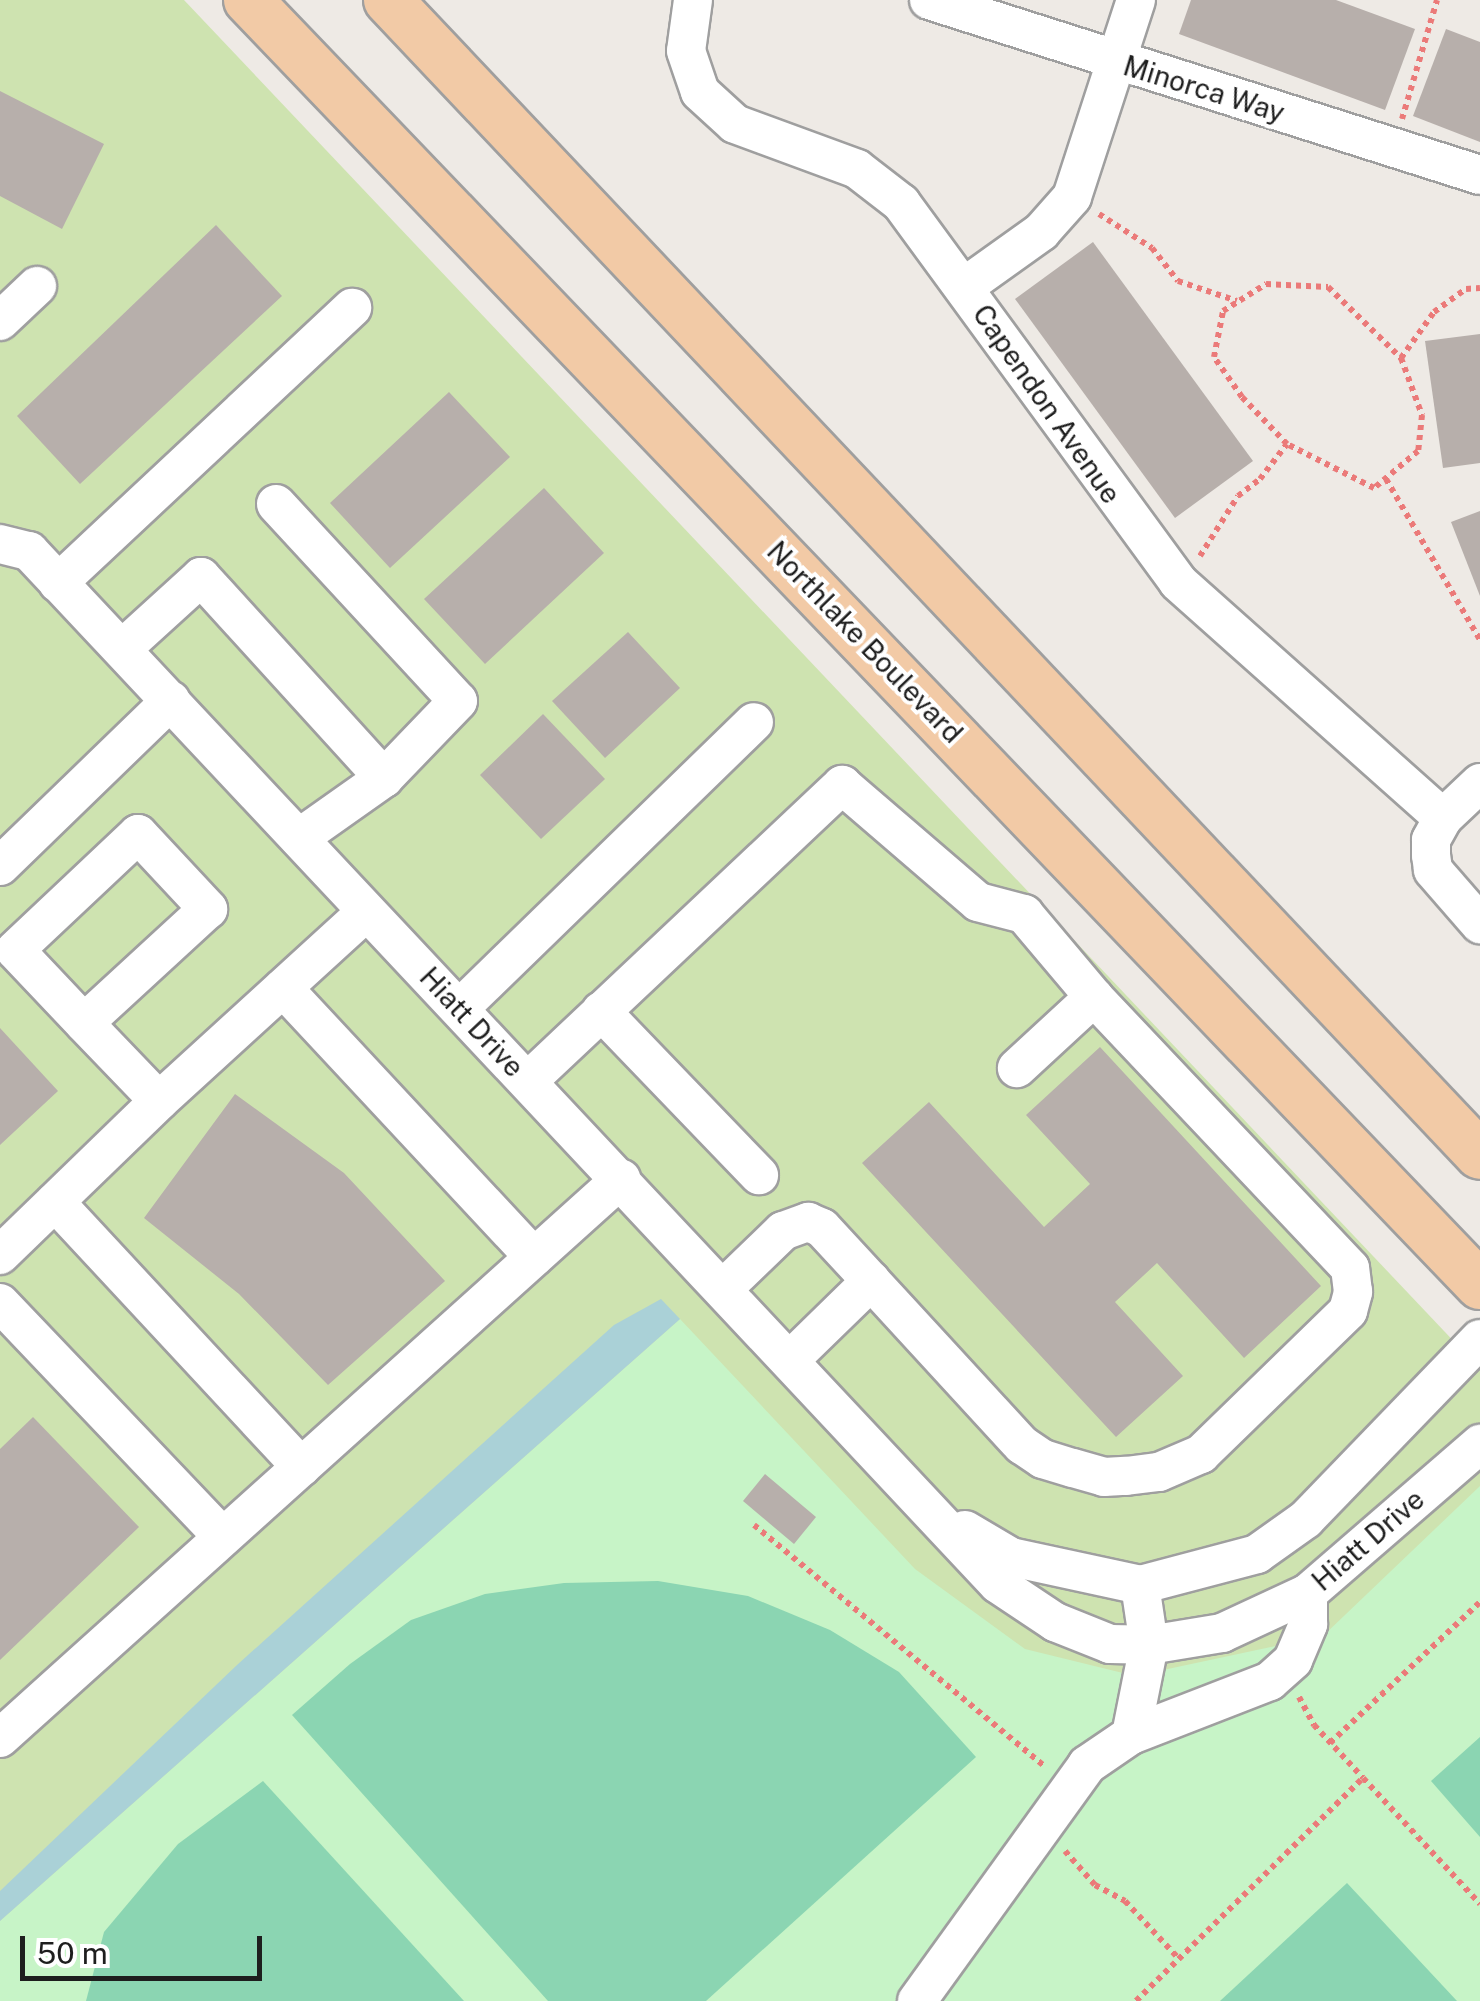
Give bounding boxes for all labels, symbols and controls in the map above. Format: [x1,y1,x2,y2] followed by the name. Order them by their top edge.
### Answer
[1119,48,1289,130] street label: Minorca Way
[966,298,1128,510] street label: Capendon Avenue
[760,534,970,750] street label: Northlake Boulevard
[413,960,531,1084] street label: Hiatt Drive
[1305,1482,1431,1598] street label: Hiatt Drive
[25,1916,268,1978] scale bar
[37,1935,108,1971] text: 50 m

